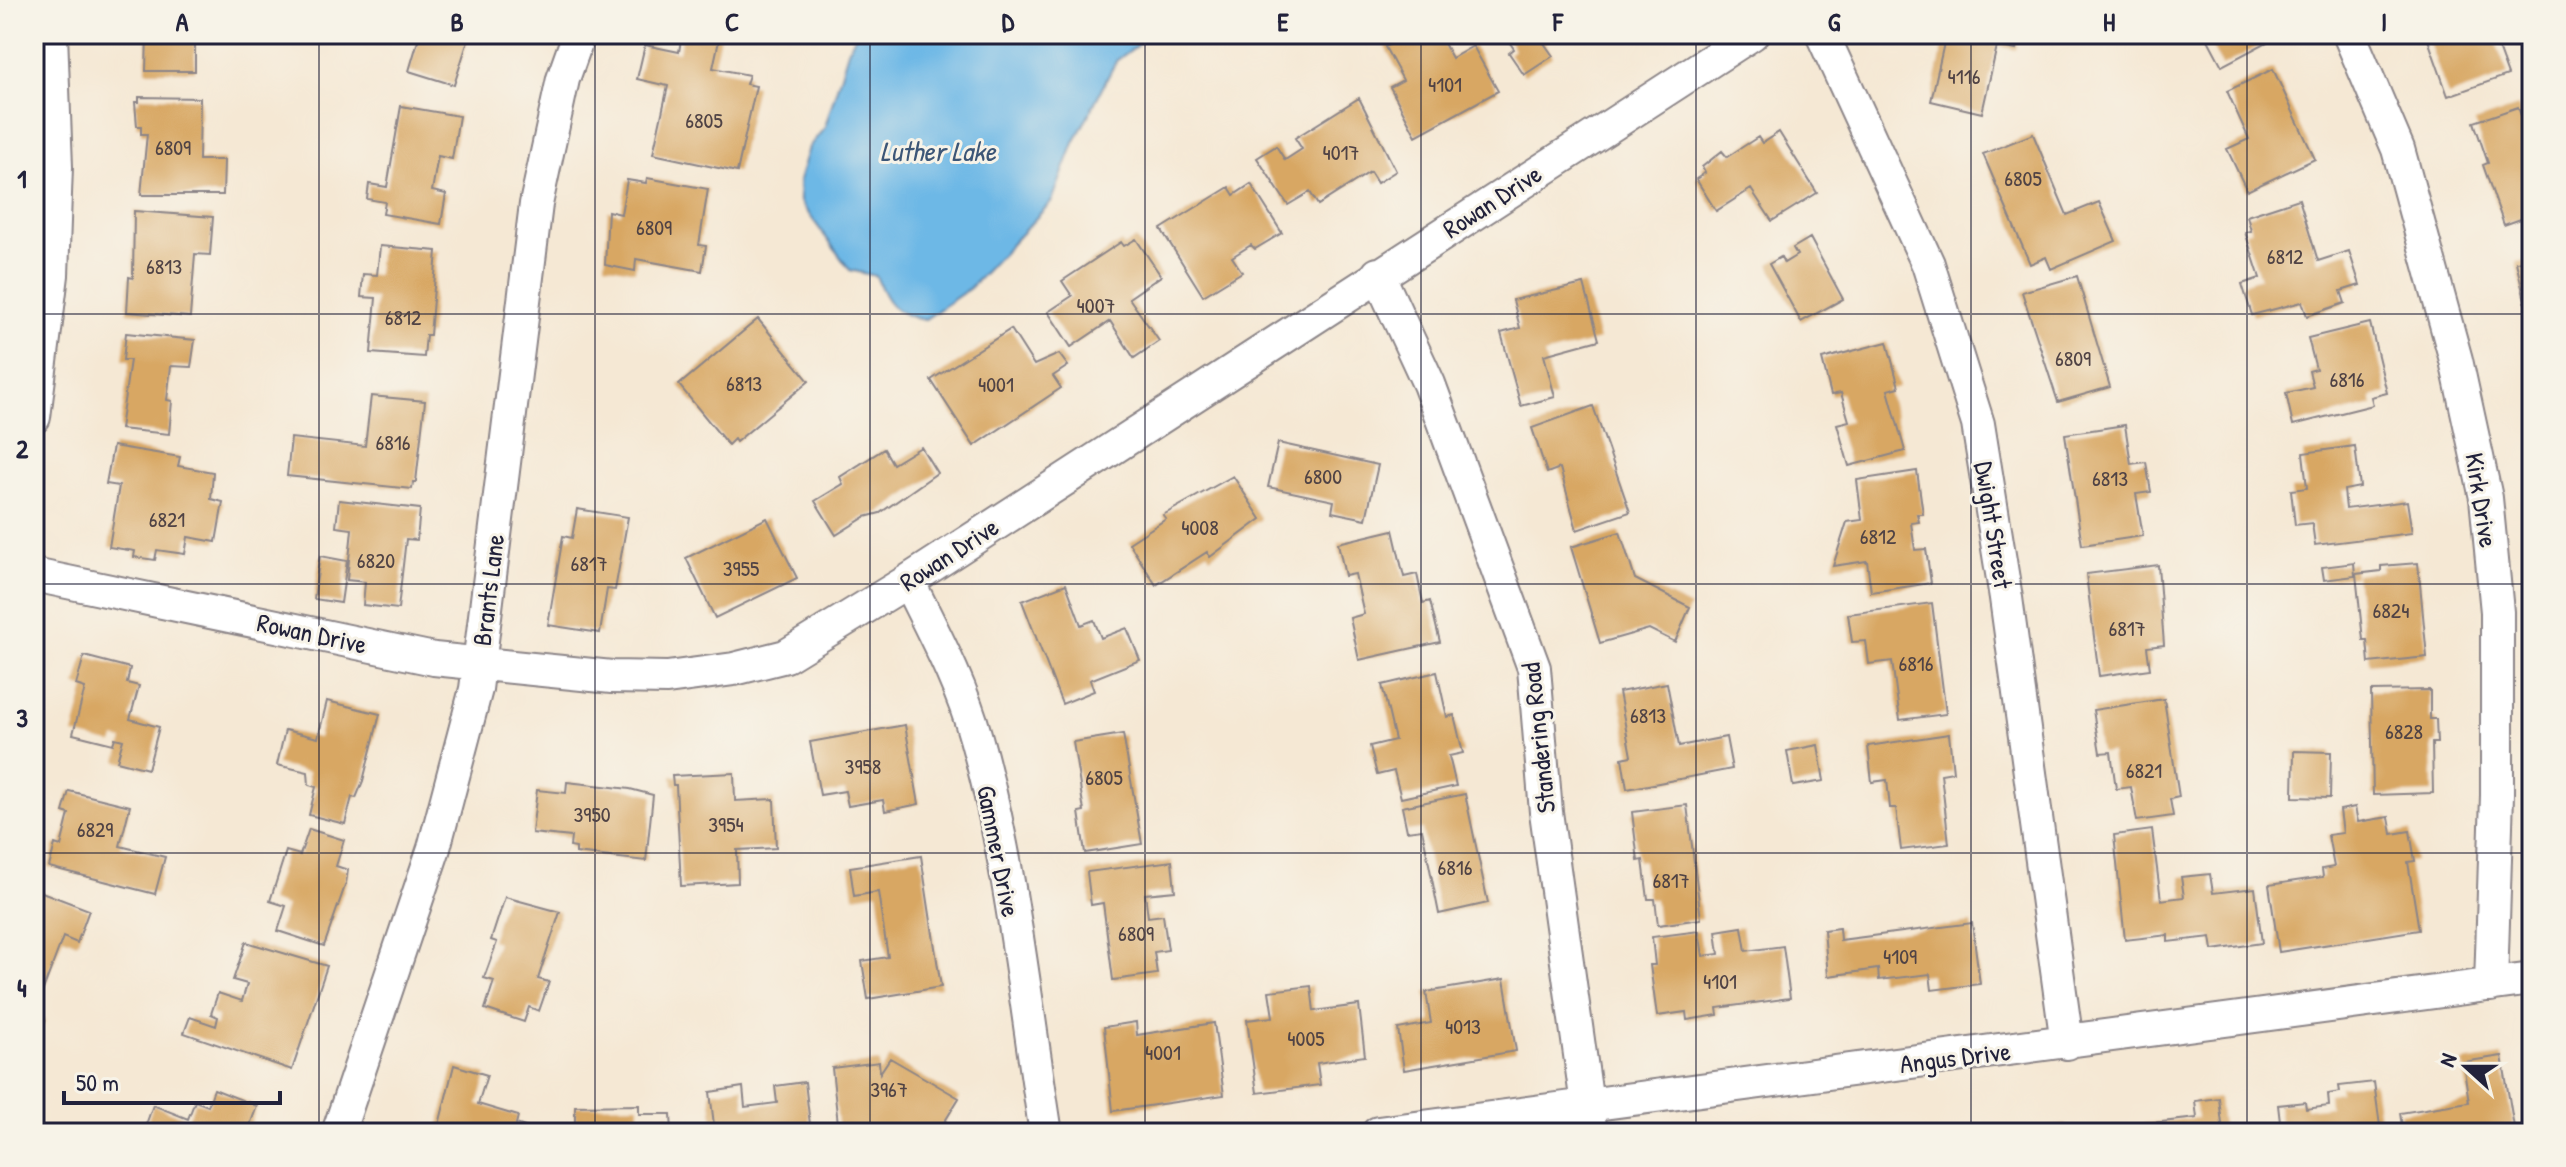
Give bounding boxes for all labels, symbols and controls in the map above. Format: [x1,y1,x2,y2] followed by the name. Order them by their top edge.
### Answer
[176,4,189,39] text: A
[450,4,464,39] text: B
[725,4,739,39] text: C
[1002,4,1015,39] text: D
[1277,4,1289,39] text: E
[1552,4,1564,39] text: F
[1828,4,1841,39] text: G
[2103,4,2115,39] text: H
[2381,4,2387,39] text: I
[1947,61,1981,91] house number: 4116
[1428,69,1462,99] house number: 4101
[685,105,723,135] house number: 6805
[155,132,191,162] house number: 6809
[880,132,998,170] water label: Luther Lake
[1323,137,1359,167] house number: 4017
[1436,156,1548,246] street label: Rowan Drive
[17,161,27,196] text: 1
[2004,163,2042,193] house number: 6805
[636,212,672,242] house number: 6809
[2267,241,2304,271] house number: 6812
[146,251,182,281] house number: 6813
[1077,290,1115,320] house number: 4007
[385,302,422,332] house number: 6812
[2055,343,2091,373] house number: 6809
[2329,364,2365,394] house number: 6816
[726,368,762,398] house number: 6813
[978,369,1014,399] house number: 4001
[375,427,411,457] house number: 6816
[16,431,29,466] text: 2
[2457,450,2507,550] street label: Kirk Drive
[1967,459,2021,592] street label: Dwight Street
[1304,461,1342,491] house number: 6800
[2092,463,2128,493] house number: 6813
[149,504,185,534] house number: 6821
[893,509,1005,599] street label: Rowan Drive
[1181,512,1219,542] house number: 4008
[1860,521,1897,551] house number: 6812
[464,532,512,648] street label: Brants Lane
[357,545,395,575] house number: 6820
[570,548,608,578] house number: 6817
[723,553,759,583] house number: 3955
[2373,595,2409,625] house number: 6824
[254,604,370,662] street label: Rowan Drive
[2108,613,2146,643] house number: 6817
[1898,648,1934,678] house number: 6816
[1513,661,1563,815] street label: Standering Road
[16,700,28,735] text: 3
[1630,700,1666,730] house number: 6813
[2385,716,2423,746] house number: 6828
[845,751,881,781] house number: 3958
[2126,755,2162,785] house number: 6821
[1085,762,1123,792] house number: 6805
[969,782,1029,920] street label: Gammer Drive
[573,799,611,829] house number: 3950
[708,809,744,839] house number: 3954
[77,814,113,844] house number: 6829
[1437,852,1473,882] house number: 6816
[1652,865,1690,895] house number: 6817
[1118,918,1154,948] house number: 6809
[1883,941,1917,971] house number: 4109
[1703,966,1737,996] house number: 4101
[17,970,27,1005] text: 4
[1445,1011,1481,1041] house number: 4013
[1287,1023,1325,1053] house number: 4005
[2426,1027,2506,1107] north arrow
[1898,1033,2012,1081] street label: Angus Drive
[1145,1037,1181,1067] house number: 4001
[2431,1049,2464,1071] text: N
[64,1055,280,1105] scale bar
[76,1066,119,1098] text: 50 m
[870,1074,908,1104] house number: 3967

